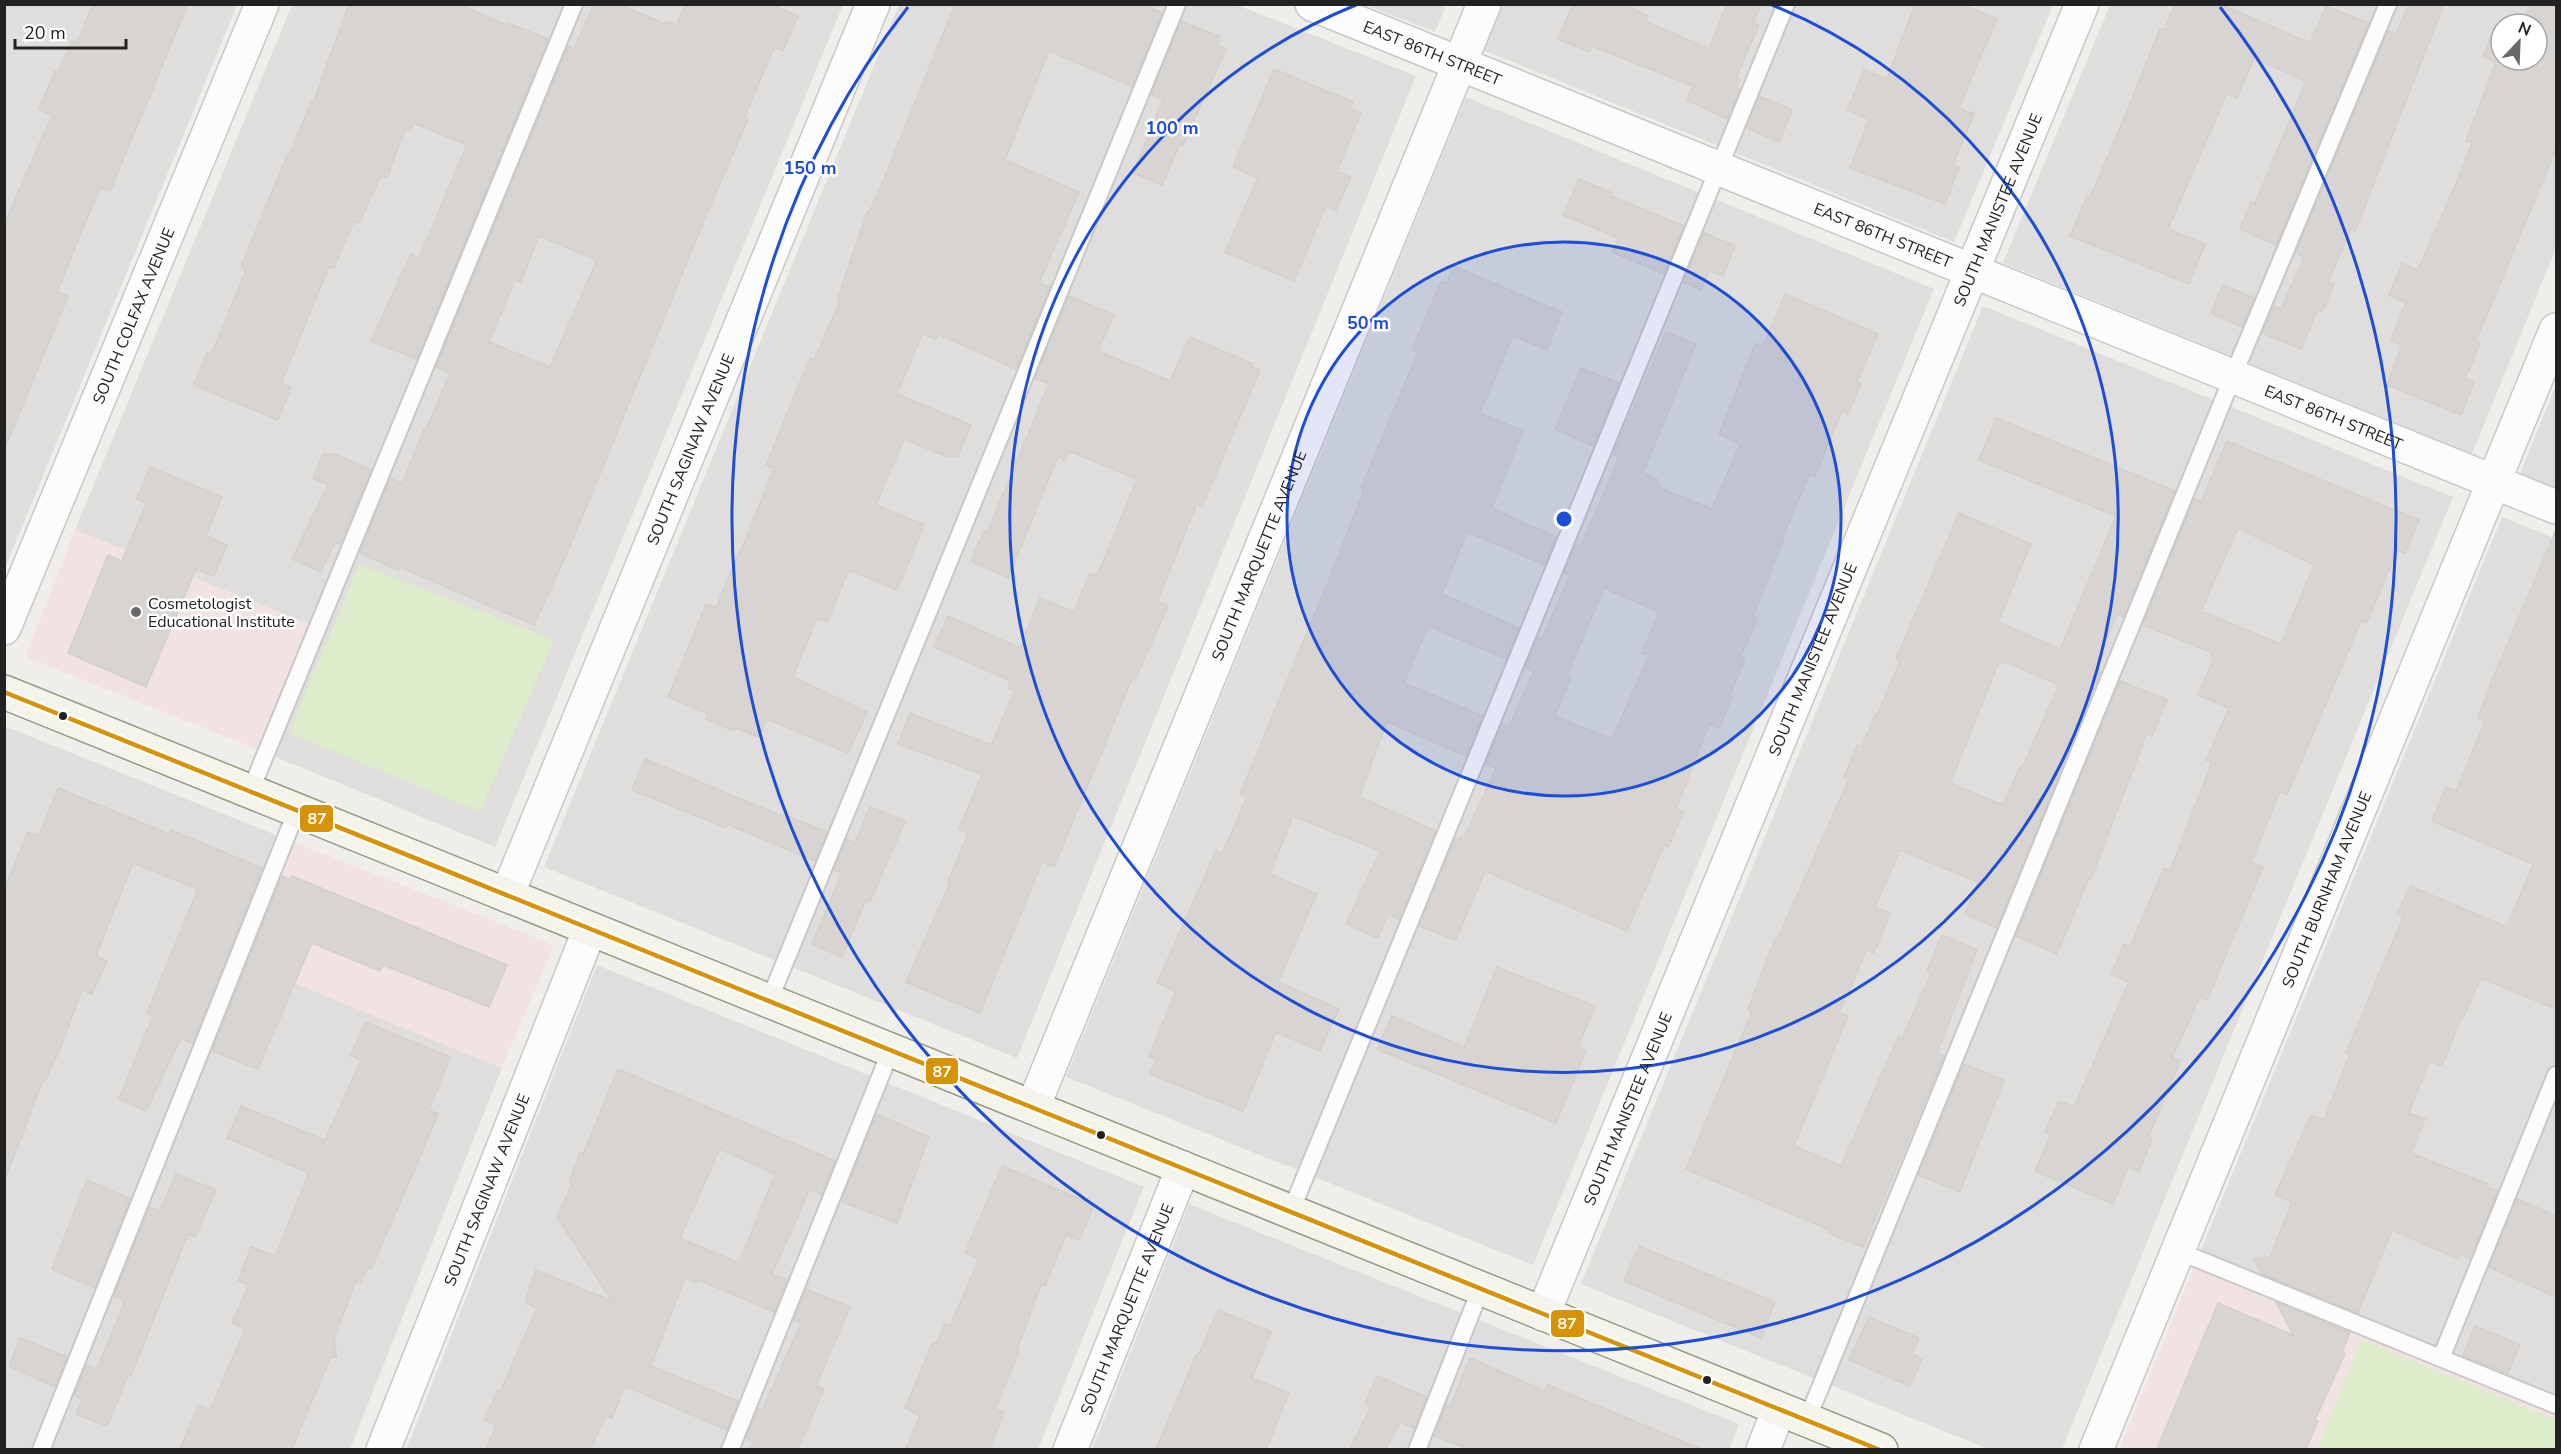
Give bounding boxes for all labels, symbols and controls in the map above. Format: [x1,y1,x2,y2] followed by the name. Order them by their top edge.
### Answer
[15,12,126,50] scale bar
[2489,12,2549,72] north arrow
[1360,16,1505,92] street label: EAST 86TH STREET
[2515,17,2534,42] text: N
[24,21,66,45] text: 20 m
[1949,110,2048,310] street label: SOUTH MANISTEE AVENUE
[1145,116,1199,140] text: 100 m
[783,156,837,180] text: 150 m
[1810,198,1955,274] street label: EAST 86TH STREET
[88,225,180,408] street label: SOUTH COLFAX AVENUE
[1347,311,1389,335] text: 50 m
[642,350,740,549] street label: SOUTH SAGINAW AVENUE
[2261,380,2406,456] street label: EAST 86TH STREET
[1207,447,1312,664] street label: SOUTH MARQUETTE AVENUE
[1554,509,1574,529] centre of rings
[1764,560,1863,760] street label: SOUTH MANISTEE AVENUE
[148,593,295,633] place label: Cosmetologist Educational Institute
[129,605,143,619] marker: Cosmetologist Educational Institute
[57,710,69,722] unlabelled marker
[2277,788,2377,991] street label: SOUTH BURNHAM AVENUE
[299,804,334,833] line badge: 87
[307,808,327,830] text: 87
[1579,1009,1678,1209] street label: SOUTH MANISTEE AVENUE
[925,1057,959,1085] line badge: 87
[932,1061,952,1083] text: 87
[439,1091,535,1290] street label: SOUTH SAGINAW AVENUE
[1095,1129,1107,1141] unlabelled marker
[1075,1200,1180,1418] street label: SOUTH MARQUETTE AVENUE
[1550,1309,1585,1338] line badge: 87
[1557,1313,1577,1335] text: 87
[1701,1374,1713,1386] unlabelled marker

